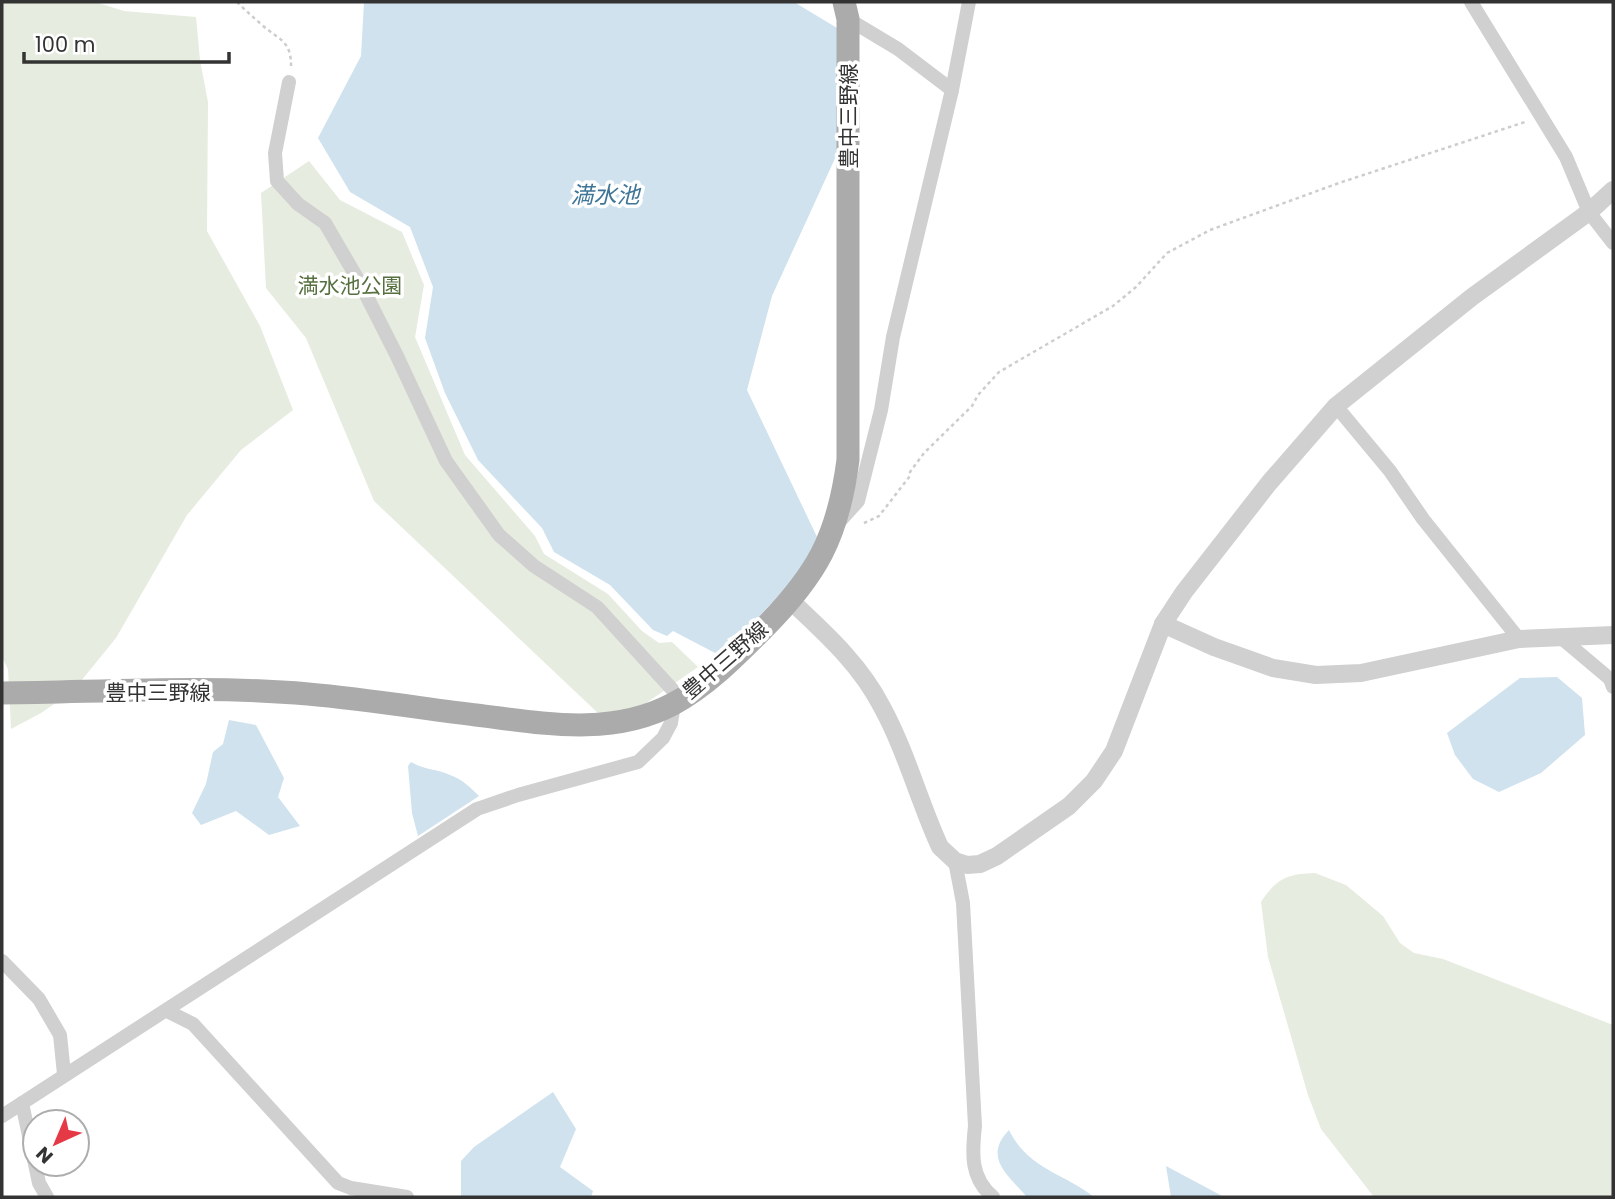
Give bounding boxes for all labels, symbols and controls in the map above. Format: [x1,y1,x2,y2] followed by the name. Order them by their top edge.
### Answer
[24,21,229,65] scale bar
[35,30,95,59] text: 100 m
[834,64,863,169] street label: 豊中三野線
[571,179,642,211] water label: 満水池
[298,271,403,300] park label: 満水池公園
[676,615,774,705] street label: 豊中三野線
[106,678,211,707] street label: 豊中三野線
[21,1108,91,1178] north arrow
[30,1140,59,1170] text: N

